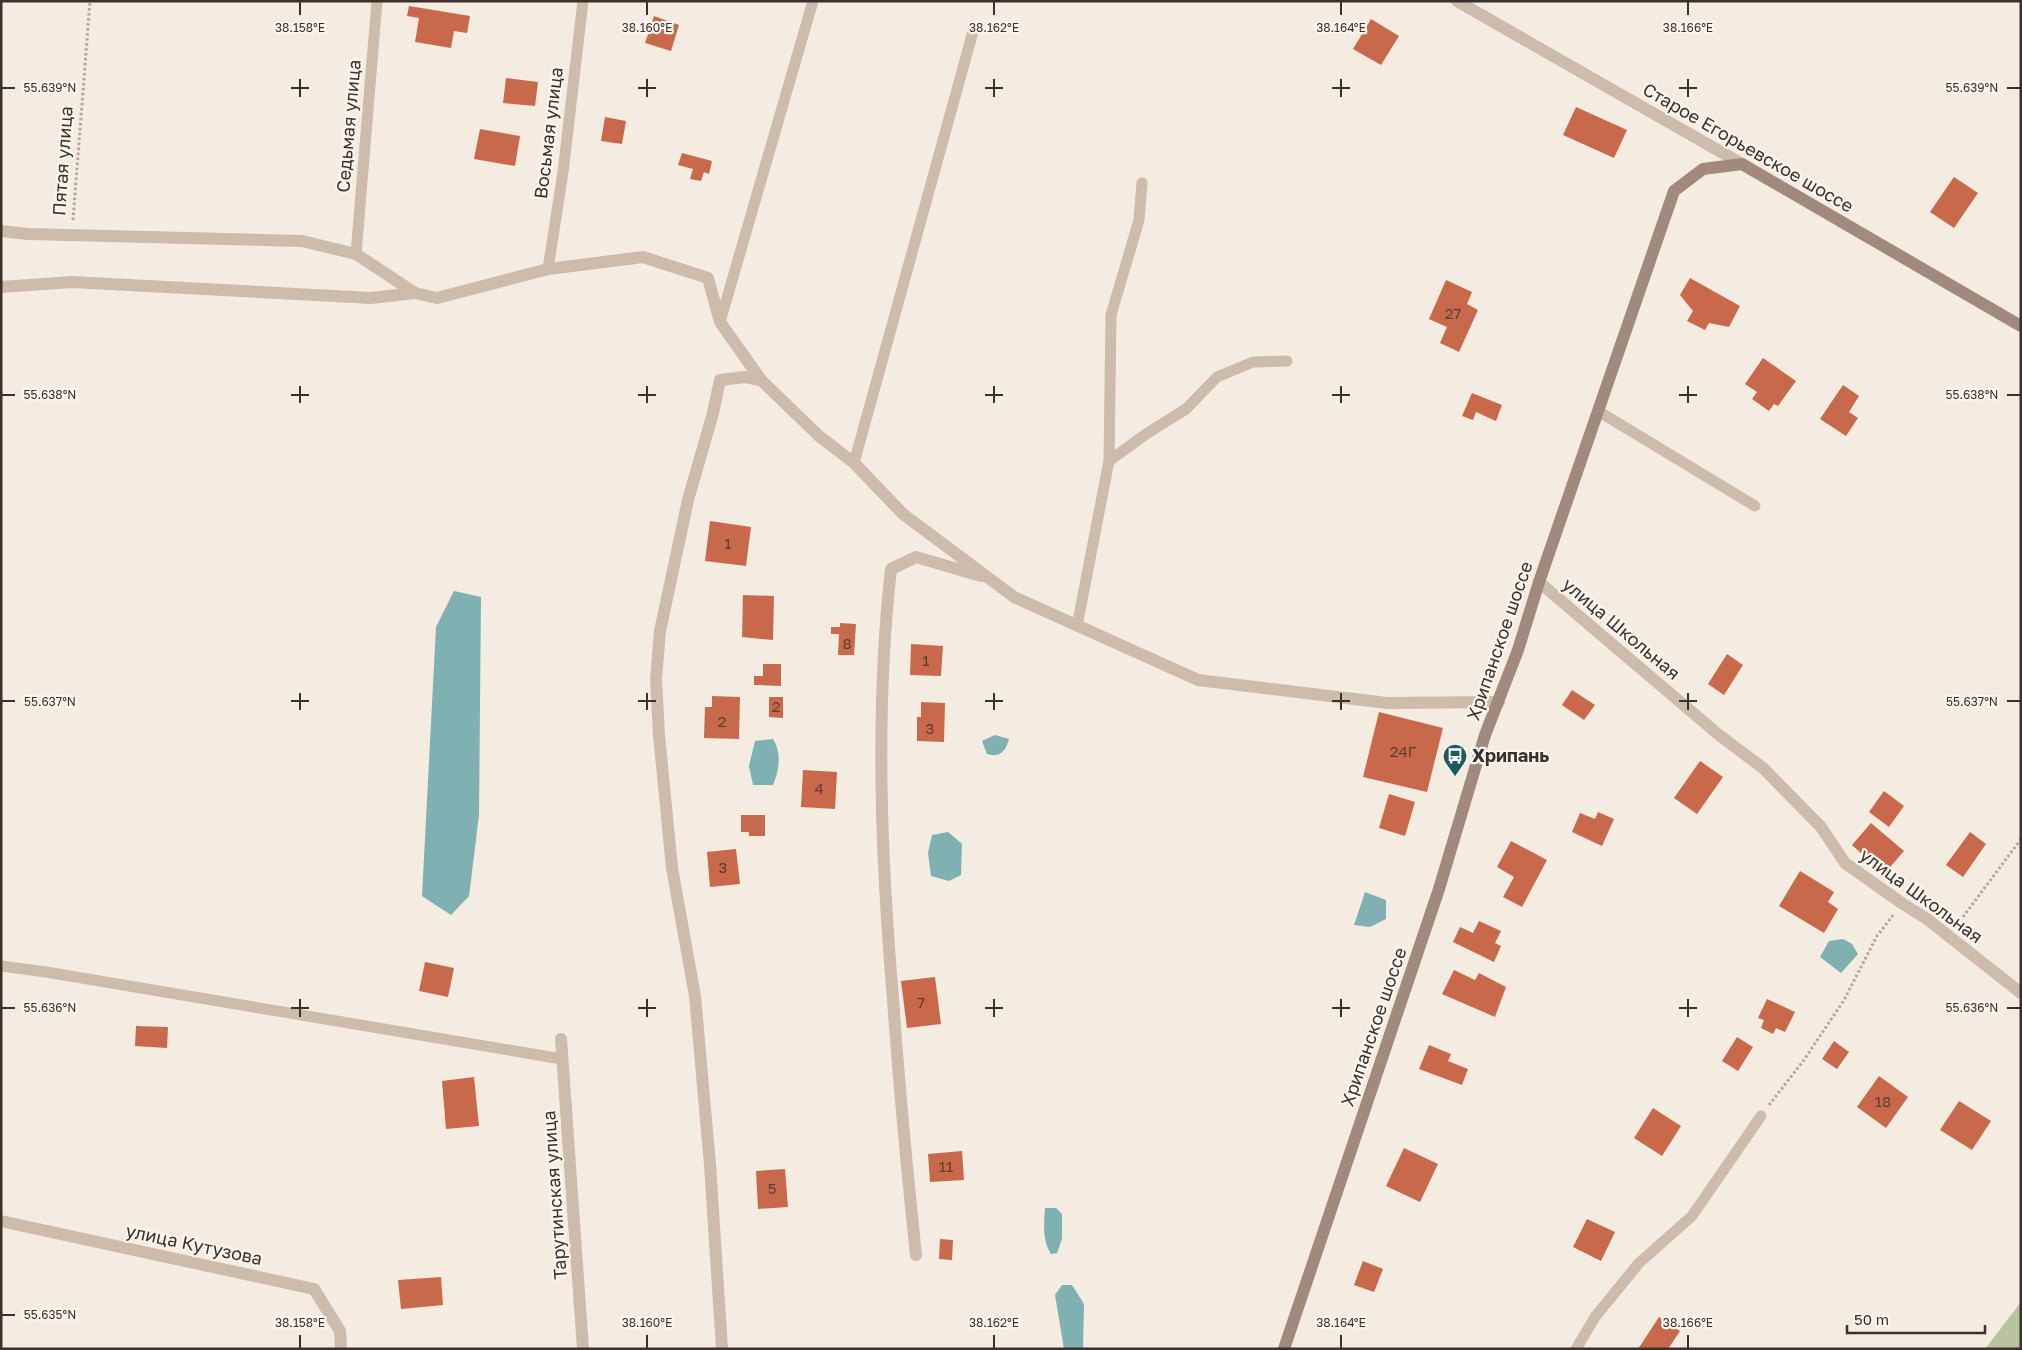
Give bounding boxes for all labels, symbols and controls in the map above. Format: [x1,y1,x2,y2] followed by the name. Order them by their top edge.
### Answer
[275,20,325,35] text: 38.158°E
[622,20,672,35] text: 38.160°E
[969,20,1019,35] text: 38.162°E
[1316,20,1366,35] text: 38.164°E
[1663,20,1713,35] text: 38.166°E
[331,58,365,193] street label: Седьмая улица
[529,66,567,200] street label: Восьмая улица
[1639,78,1858,217] street label: Старое Егорьевское шоссе
[24,80,76,95] text: 55.639°N
[1946,80,1998,95] text: 55.639°N
[47,105,77,217] street label: Пятая улица
[1445,304,1461,322] house number: 27
[24,387,76,402] text: 55.638°N
[1946,387,1998,402] text: 55.638°N
[724,534,732,552] house number: 1
[1461,558,1537,723] street label: Хрипанское шоссе
[1558,573,1685,684] street label: улица Школьная
[842,634,852,652] house number: 8
[922,651,930,669] house number: 1
[24,694,76,709] text: 55.637°N
[1946,694,1998,709] text: 55.637°N
[772,697,780,715] house number: 2
[718,712,726,730] house number: 2
[926,719,934,737] house number: 3
[1390,742,1417,760] house number: 24Г
[1442,743,1468,777] bus stop icon: Хрипань
[1472,744,1549,766] place label: Хрипань
[814,779,824,797] house number: 4
[1856,843,1987,947] street label: улица Школьная
[719,858,727,876] house number: 3
[1335,944,1411,1109] street label: Хрипанское шоссе
[917,993,925,1011] house number: 7
[24,1000,76,1015] text: 55.636°N
[1946,1000,1998,1015] text: 55.636°N
[1875,1092,1891,1110] house number: 18
[537,1110,571,1280] street label: Тарутинская улица
[939,1157,953,1175] house number: 11
[768,1179,776,1197] house number: 5
[124,1219,265,1269] street label: улица Кутузова
[1847,1302,1984,1334] scale bar
[24,1307,76,1322] text: 55.635°N
[1854,1310,1889,1328] text: 50 m
[275,1315,325,1330] text: 38.158°E
[622,1315,672,1330] text: 38.160°E
[969,1315,1019,1330] text: 38.162°E
[1316,1315,1366,1330] text: 38.164°E
[1663,1315,1713,1330] text: 38.166°E

